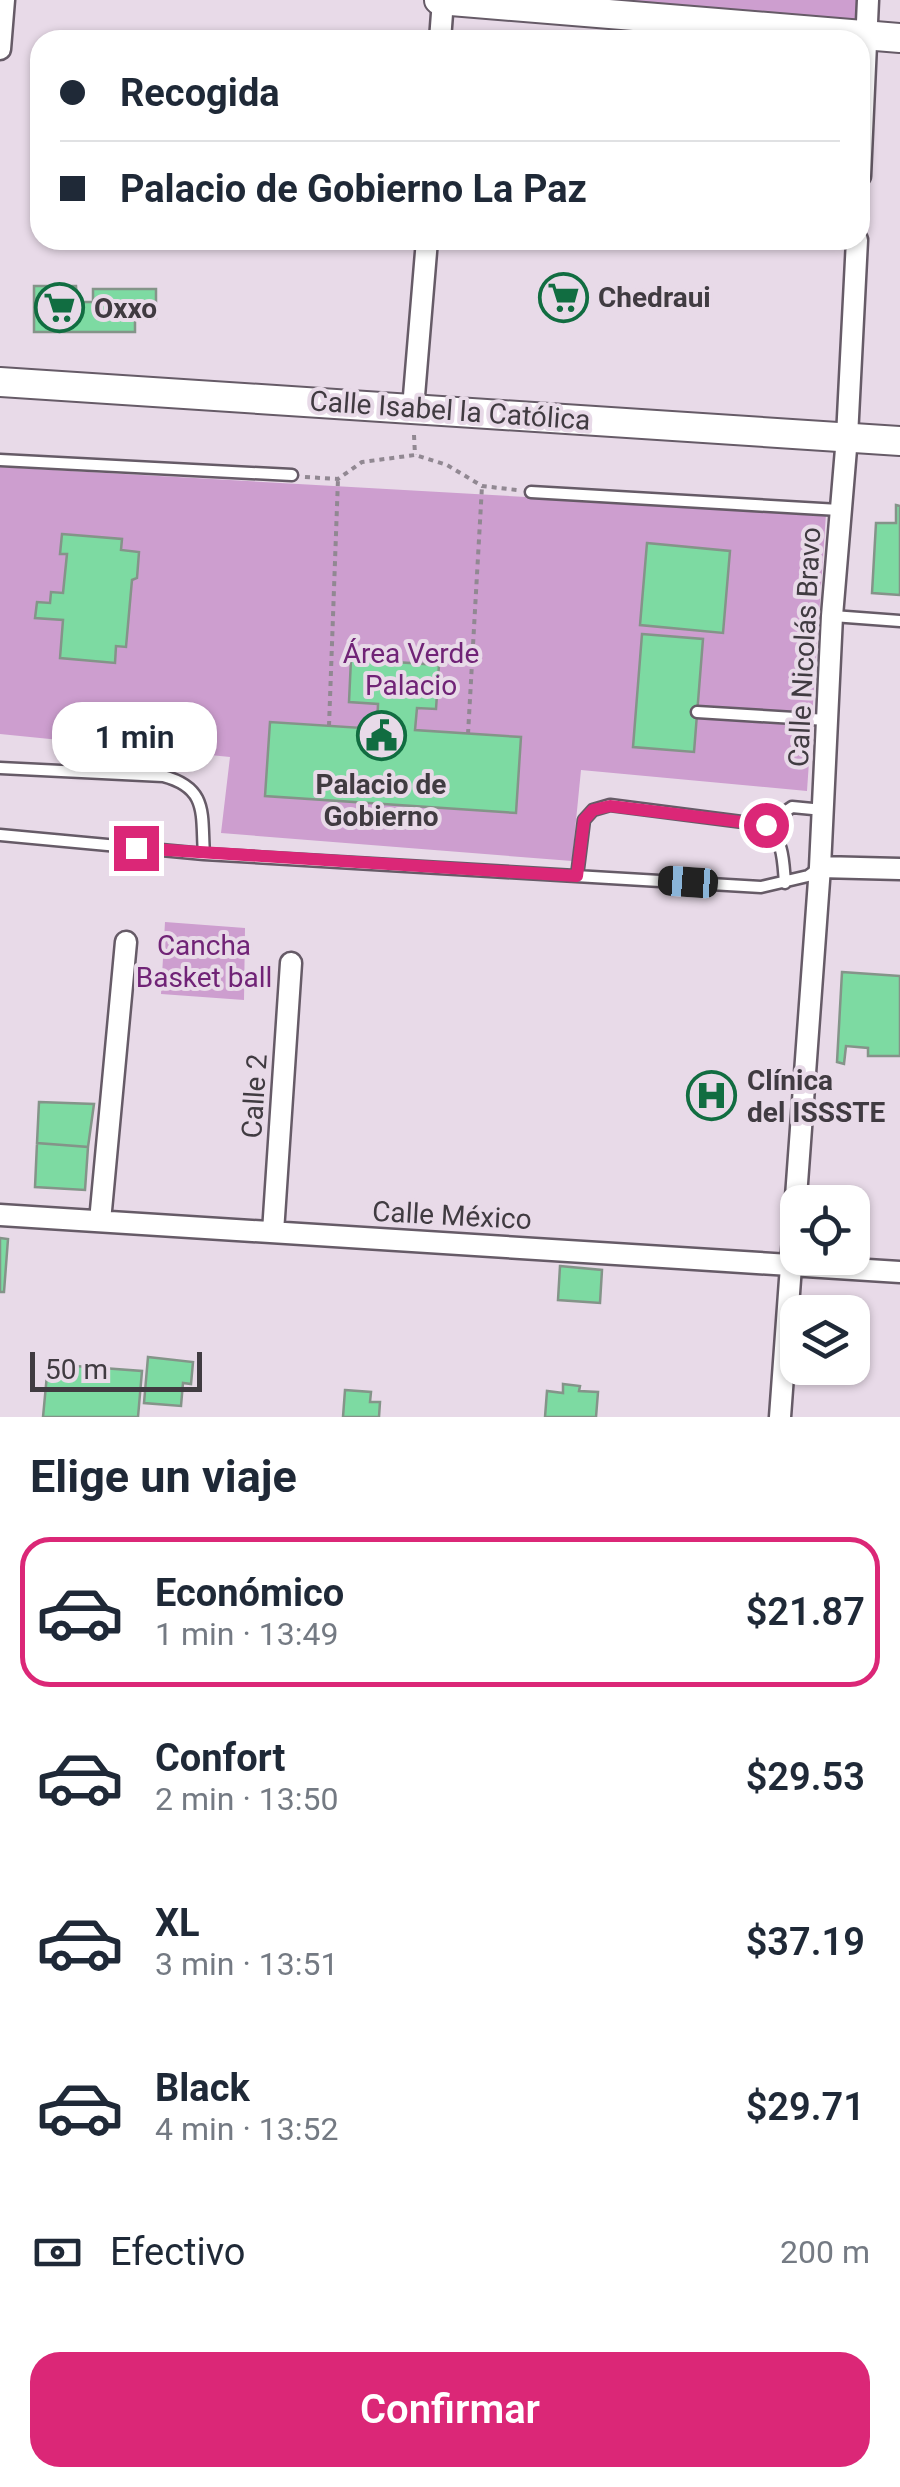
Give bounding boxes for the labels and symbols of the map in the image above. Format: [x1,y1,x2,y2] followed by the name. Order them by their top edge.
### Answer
[537,271,589,323] supermarket icon: Chedraui
[598,281,711,314] place label: Chedraui
[33,282,85,334] supermarket icon: Oxxo
[94,292,157,325] place label: Oxxo
[309,384,591,437] street label: Calle Isabel la Católica
[782,526,827,768] street label: Calle Nicolás Bravo
[343,637,479,702] park label: Área Verde Palacio
[54,703,218,773] callout: 1 min
[355,710,407,762] public building icon: Palacio de Gobierno
[316,768,446,833] place label: Palacio de Gobierno
[744,803,789,848] route start
[114,826,159,871] route end
[657,865,719,899] car
[136,929,272,994] park label: Cancha Basket ball
[235,1053,274,1139] street label: Calle 2
[747,1064,886,1129] place label: Clínica del ISSSTE
[686,1070,738,1122] hospital icon: Clínica del ISSSTE
[371,1195,532,1236] street label: Calle México
[30,1347,202,1392] scale bar

